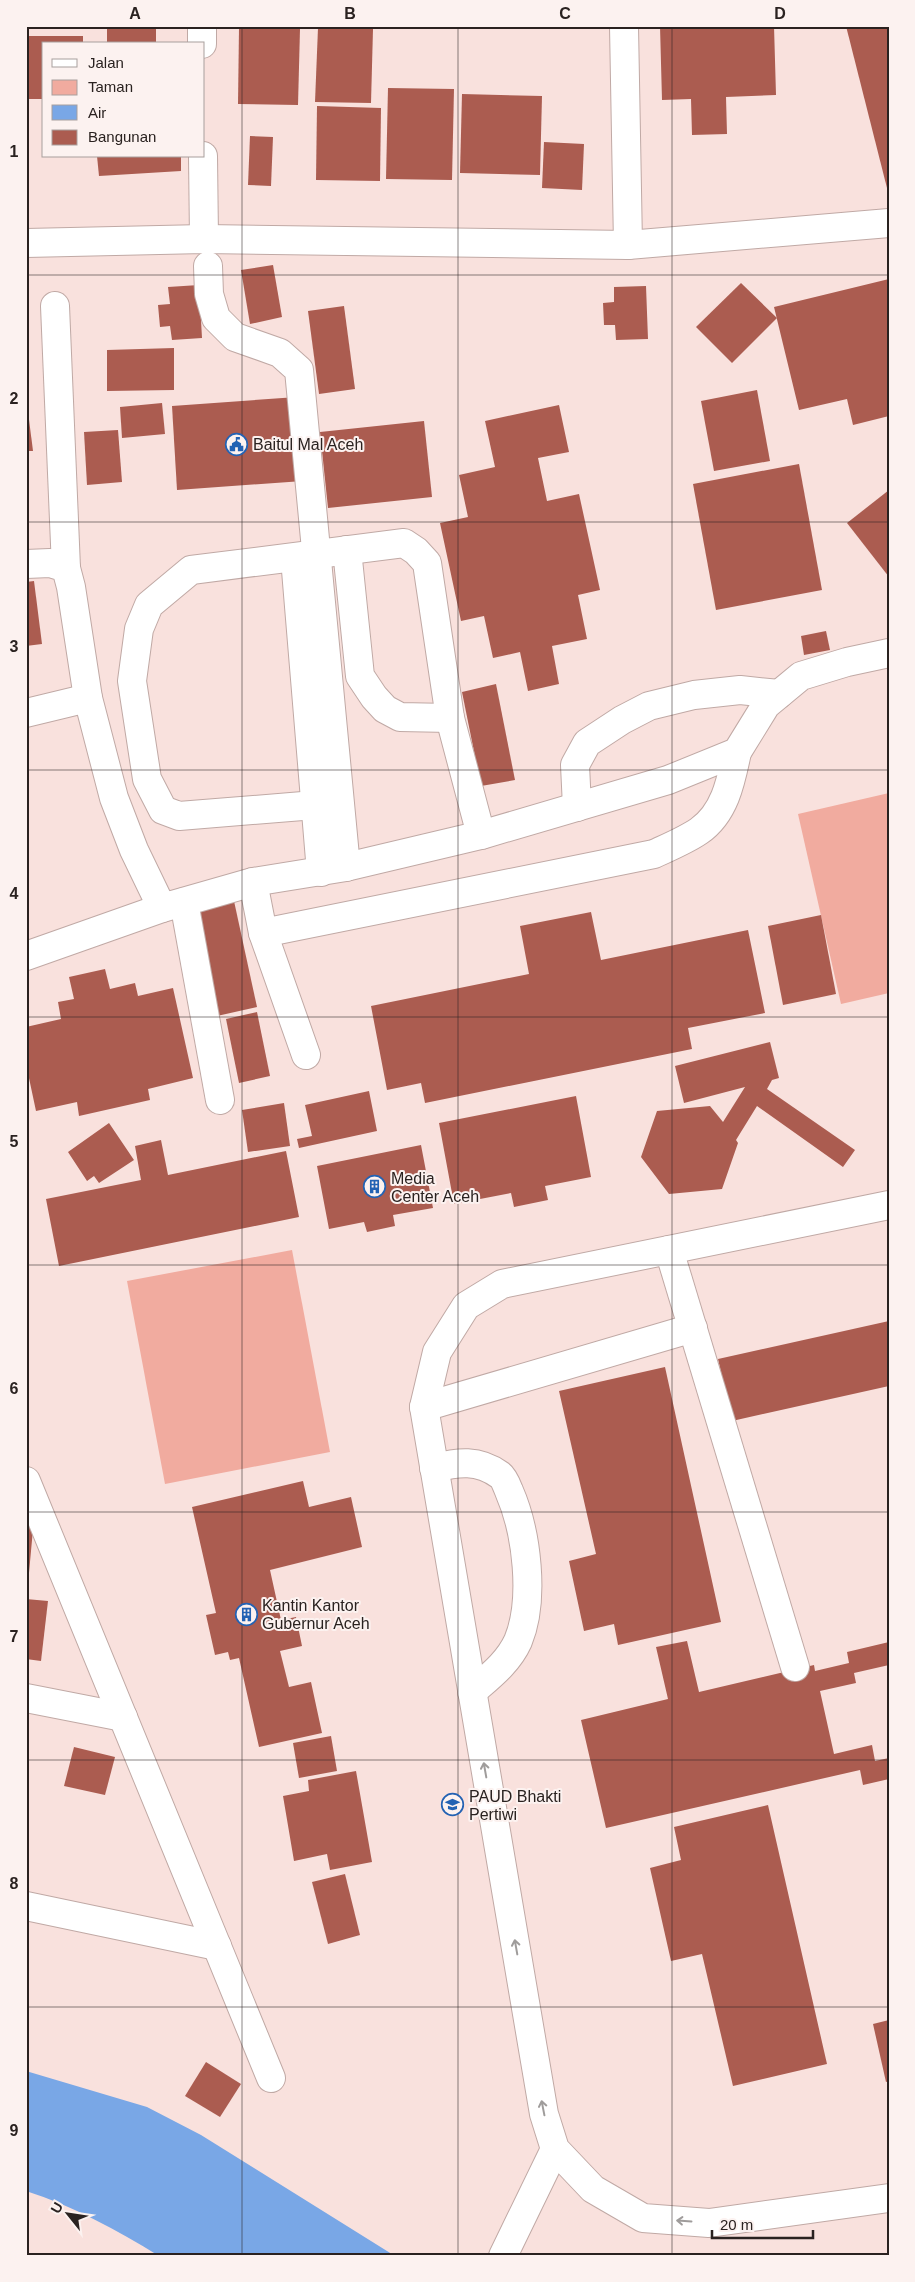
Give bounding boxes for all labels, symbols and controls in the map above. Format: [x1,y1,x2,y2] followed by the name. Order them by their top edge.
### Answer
[129,5,141,22] text: A
[344,5,356,22] text: B
[559,5,571,22] text: C
[774,5,786,22] text: D
[42,42,205,158] legend
[88,54,124,71] text: Jalan
[88,78,133,95] text: Taman
[88,104,106,121] text: Air
[88,128,156,145] text: Bangunan
[10,143,19,160] text: 1
[10,390,19,407] text: 2
[225,432,249,456] public building icon: Baitul Mal Aceh
[253,436,363,453] place label: Baitul Mal Aceh
[10,638,19,655] text: 3
[10,885,19,902] text: 4
[10,1133,19,1150] text: 5
[391,1170,479,1205] place label: Media Center Aceh
[363,1175,387,1199] building icon: Media Center Aceh
[10,1380,19,1397] text: 6
[262,1597,370,1632] place label: Kantin Kantor Gubernur Aceh
[234,1602,258,1626] building icon: Kantin Kantor Gubernur Aceh
[10,1628,19,1645] text: 7
[480,1762,490,1778] one-way arrow
[469,1788,561,1823] place label: PAUD Bhakti Pertiwi
[441,1793,465,1817] school or university icon: PAUD Bhakti Pertiwi
[10,1875,19,1892] text: 8
[510,1940,520,1956] one-way arrow
[538,2100,547,2116] one-way arrow
[10,2122,19,2139] text: 9
[42,2190,92,2240] north arrow
[47,2199,66,2216] text: U
[712,2207,814,2239] scale bar
[677,2216,693,2226] one-way arrow
[720,2216,753,2233] text: 20 m

